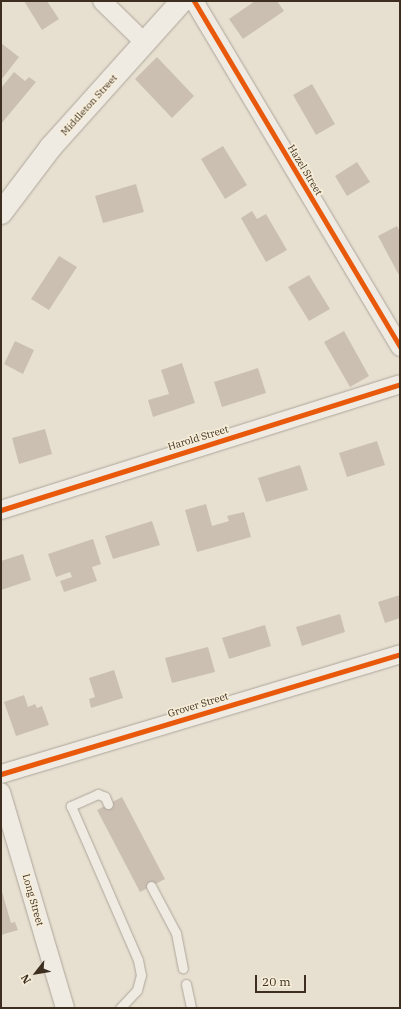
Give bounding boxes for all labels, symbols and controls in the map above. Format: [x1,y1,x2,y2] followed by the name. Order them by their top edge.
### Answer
[58,72,120,138] street label: Middleton Street
[285,142,325,198] street label: Hazel Street
[166,423,230,453] street label: Harold Street
[166,690,230,720] street label: Grover Street
[20,872,46,928] street label: Long Street
[16,953,56,993] north arrow
[257,967,308,993] scale bar
[17,972,34,987] text: N
[262,974,291,989] text: 20 m

